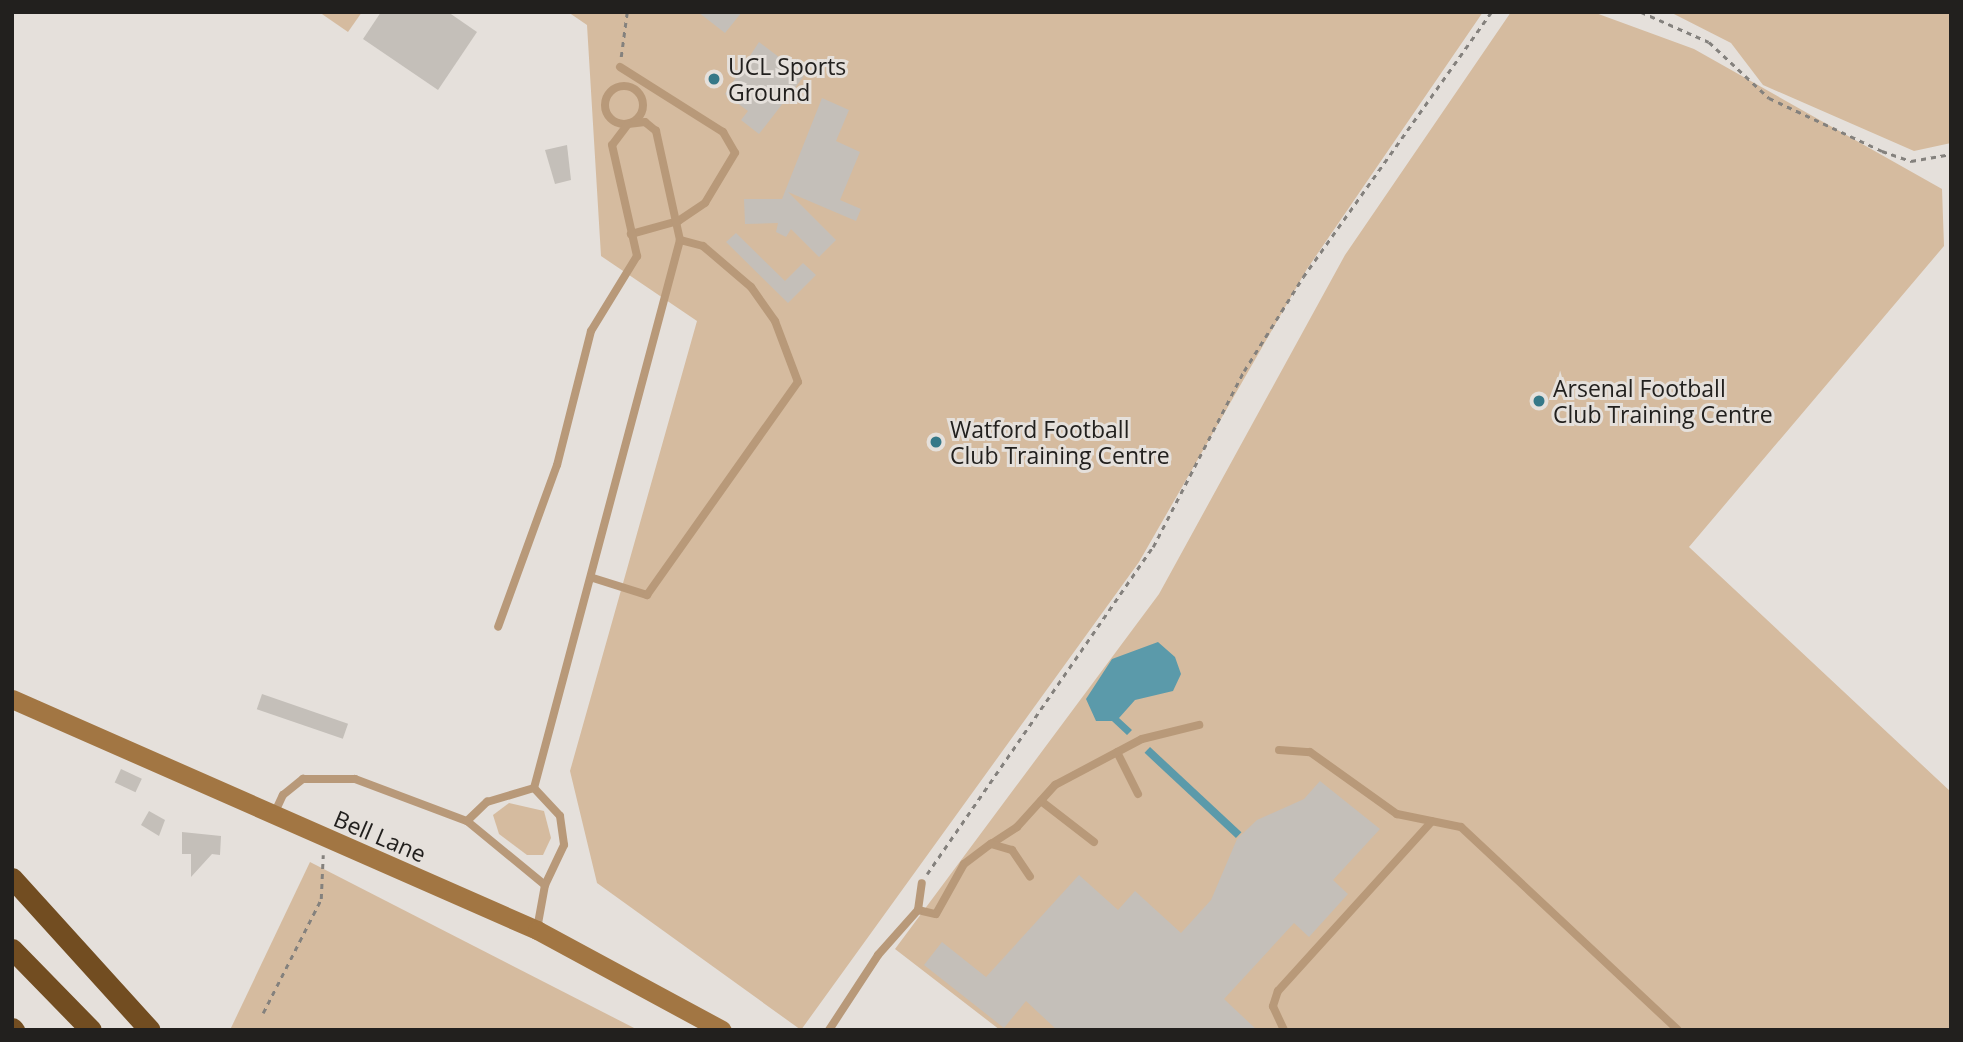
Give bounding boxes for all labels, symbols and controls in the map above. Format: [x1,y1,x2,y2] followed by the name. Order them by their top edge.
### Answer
[728,52,846,106] place label: UCL Sports Ground
[706,71,722,87] marker: UCL Sports Ground
[1553,374,1773,428] place label: Arsenal Football Club Training Centre
[1531,393,1547,409] marker: Arsenal Football Club Training Centre
[950,415,1170,469] place label: Watford Football Club Training Centre
[928,434,944,450] marker: Watford Football Club Training Centre
[330,804,430,868] street label: Bell Lane

